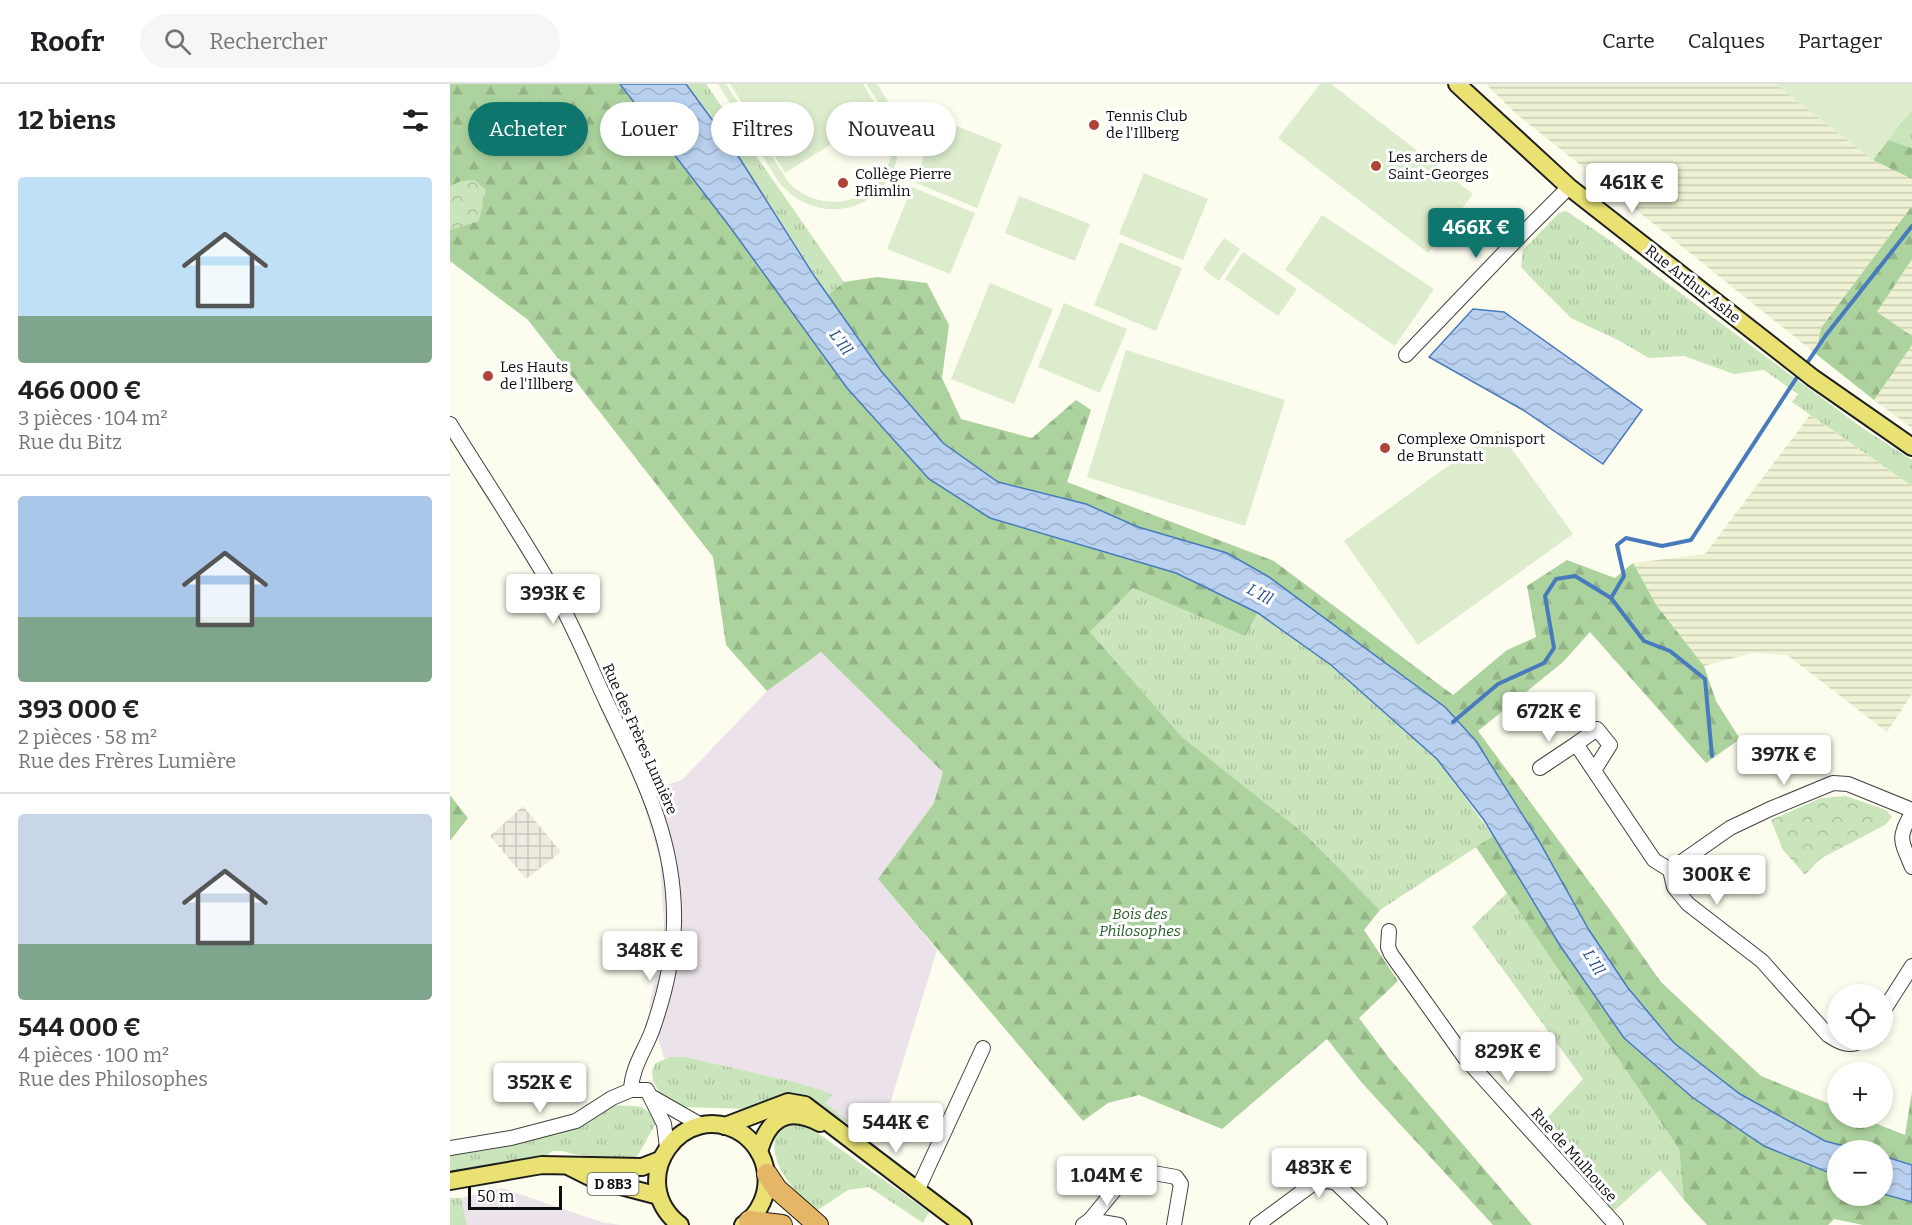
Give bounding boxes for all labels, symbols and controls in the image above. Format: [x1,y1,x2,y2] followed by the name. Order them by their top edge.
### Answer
[140,14,560,68] search box
[30,25,104,58] text: Roofr
[161,25,194,58] icon: search
[209,28,327,55] text: Rechercher
[1602,28,1655,54] text: Carte
[1688,28,1765,54] text: Calques
[1798,28,1882,54] text: Partager
[468,102,588,156] chip: Acheter
[600,102,699,156] chip: Louer
[711,102,814,156] chip: Filtres
[826,102,956,156] chip: Nouveau
[399,104,432,137] icon: filters
[18,105,116,136] text: 12 biens
[1106,107,1187,142] place label: Tennis Club de l'Illberg
[1087,118,1101,132] marker: Tennis Club de l'Illberg
[1388,148,1489,183] place label: Les archers de Saint-Georges
[1369,159,1383,173] marker: Les archers de Saint-Georges
[1583,163,1681,214] pin: 461K €
[855,165,952,200] place label: Collège Pierre Pflimlin
[1600,170,1664,194] text: 461K €
[836,176,850,190] marker: Collège Pierre Pflimlin
[1427,208,1525,259] pin: 466K €
[1442,215,1510,239] text: 466K €
[171,216,279,324] icon: home
[1642,241,1744,327] street label: Rue Arthur Ashe
[826,326,856,358] water label: L'Ill
[500,358,573,393] place label: Les Hauts de l'Illberg
[481,369,495,383] marker: Les Hauts de l'Illberg
[18,375,142,406] text: 466 000 €
[18,406,168,430] text: 3 pièces · 104 m²
[18,430,122,454] text: Rue du Bitz
[1397,430,1546,465] place label: Complexe Omnisport de Brunstatt
[1378,441,1392,455] marker: Complexe Omnisport de Brunstatt
[171,535,279,643] icon: home
[504,574,602,625] pin: 393K €
[1244,579,1276,609] water label: L'Ill
[520,581,586,605] text: 393K €
[599,661,681,817] street label: Rue des Frères Lumière
[1500,692,1598,743] pin: 672K €
[18,694,140,725] text: 393 000 €
[1516,699,1582,723] text: 672K €
[18,725,157,749] text: 2 pièces · 58 m²
[1735,735,1833,786] pin: 397K €
[1751,742,1817,766] text: 397K €
[18,749,236,773] text: Rue des Frères Lumière
[171,853,279,961] icon: home
[1668,855,1766,906] pin: 300K €
[1683,862,1751,886] text: 300K €
[1099,905,1181,940] park label: Bois des Philosophes
[601,931,699,982] pin: 348K €
[616,938,684,962] text: 348K €
[1579,946,1609,978] water label: L'Ill
[1827,984,1893,1206] map controls
[1827,984,1893,1050] button: locate
[18,1012,141,1043] text: 544 000 €
[1459,1032,1557,1083] pin: 829K €
[1475,1039,1541,1063] text: 829K €
[18,1043,169,1067] text: 4 pièces · 100 m²
[1827,1062,1893,1128] button: +
[491,1063,589,1114] pin: 352K €
[18,1067,208,1091] text: Rue des Philosophes
[507,1070,573,1094] text: 352K €
[847,1103,945,1154] pin: 544K €
[1527,1104,1621,1206] street label: Rue de Mulhouse
[862,1110,930,1134] text: 544K €
[1827,1140,1893,1206] button: −
[1270,1148,1368,1199] pin: 483K €
[1286,1155,1352,1179] text: 483K €
[1052,1156,1162,1207] pin: 1.04M €
[1071,1163,1143,1187] text: 1.04M €
[588,1173,638,1195] road number: D 8B3
[468,1183,562,1210] scale bar
[477,1187,514,1206] text: 50 m

